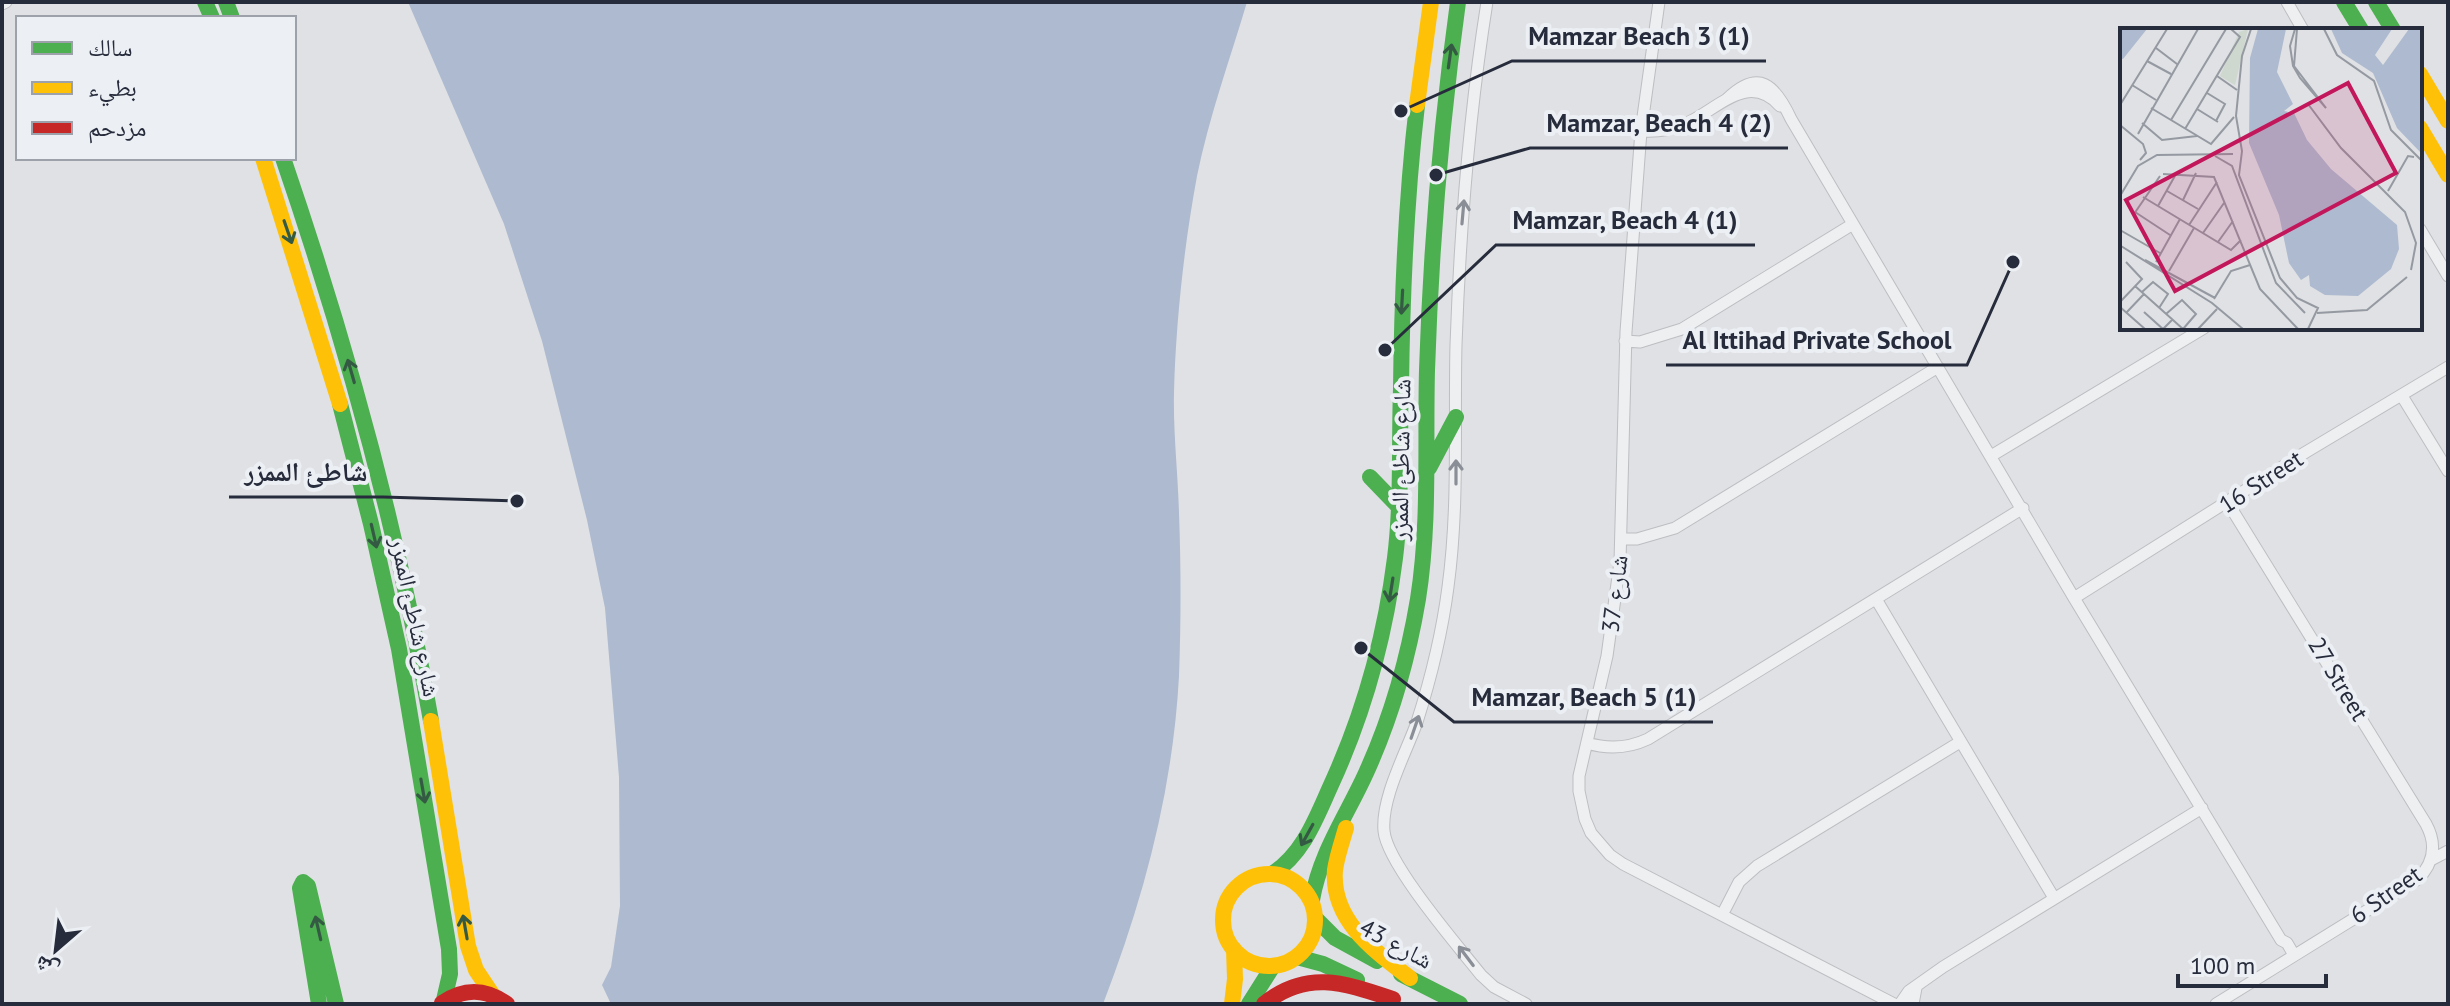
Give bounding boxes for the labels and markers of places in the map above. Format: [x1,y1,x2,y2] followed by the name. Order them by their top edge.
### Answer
[1512,11,1766,61] callout: Mamzar Beach 3 (1)
[1530,98,1788,148] callout: Mamzar, Beach 4 (2)
[1496,195,1755,245] callout: Mamzar, Beach 4 (1)
[1666,315,1967,365] callout: Al Ittihad Private School
[229,447,383,497] callout: شاطئ الممزر
[1454,672,1713,722] callout: Mamzar, Beach 5 (1)

